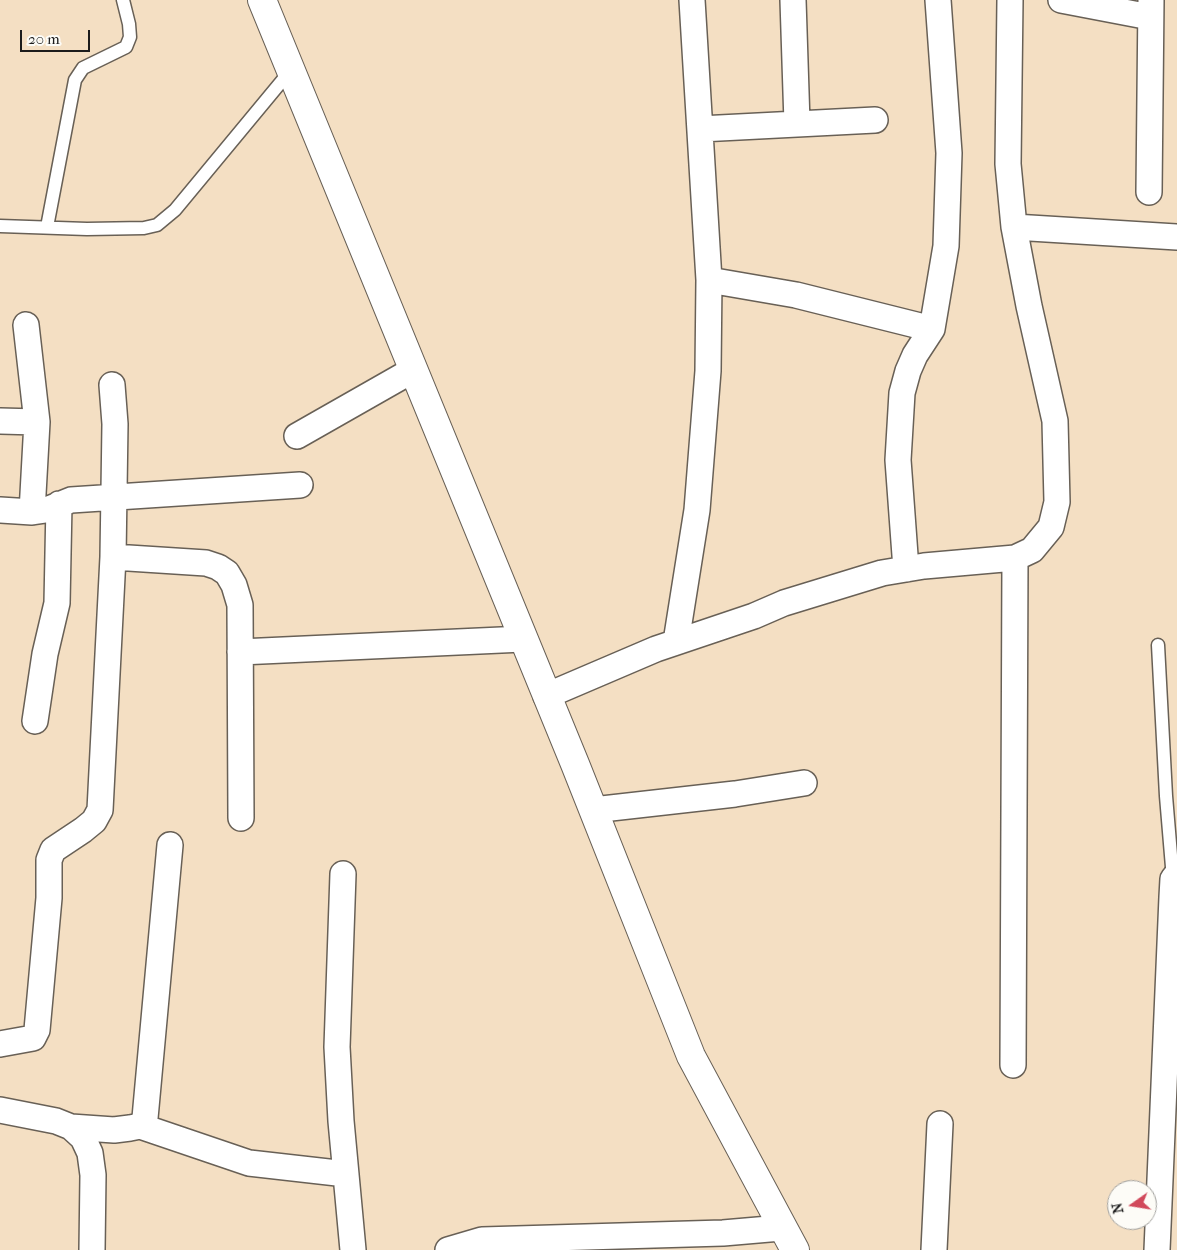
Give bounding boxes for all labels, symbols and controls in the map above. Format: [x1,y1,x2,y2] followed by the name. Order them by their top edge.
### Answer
[22,20,92,52] scale bar
[28,30,60,48] text: 20 m
[1107,1180,1157,1230] north arrow
[1108,1201,1127,1215] text: N

